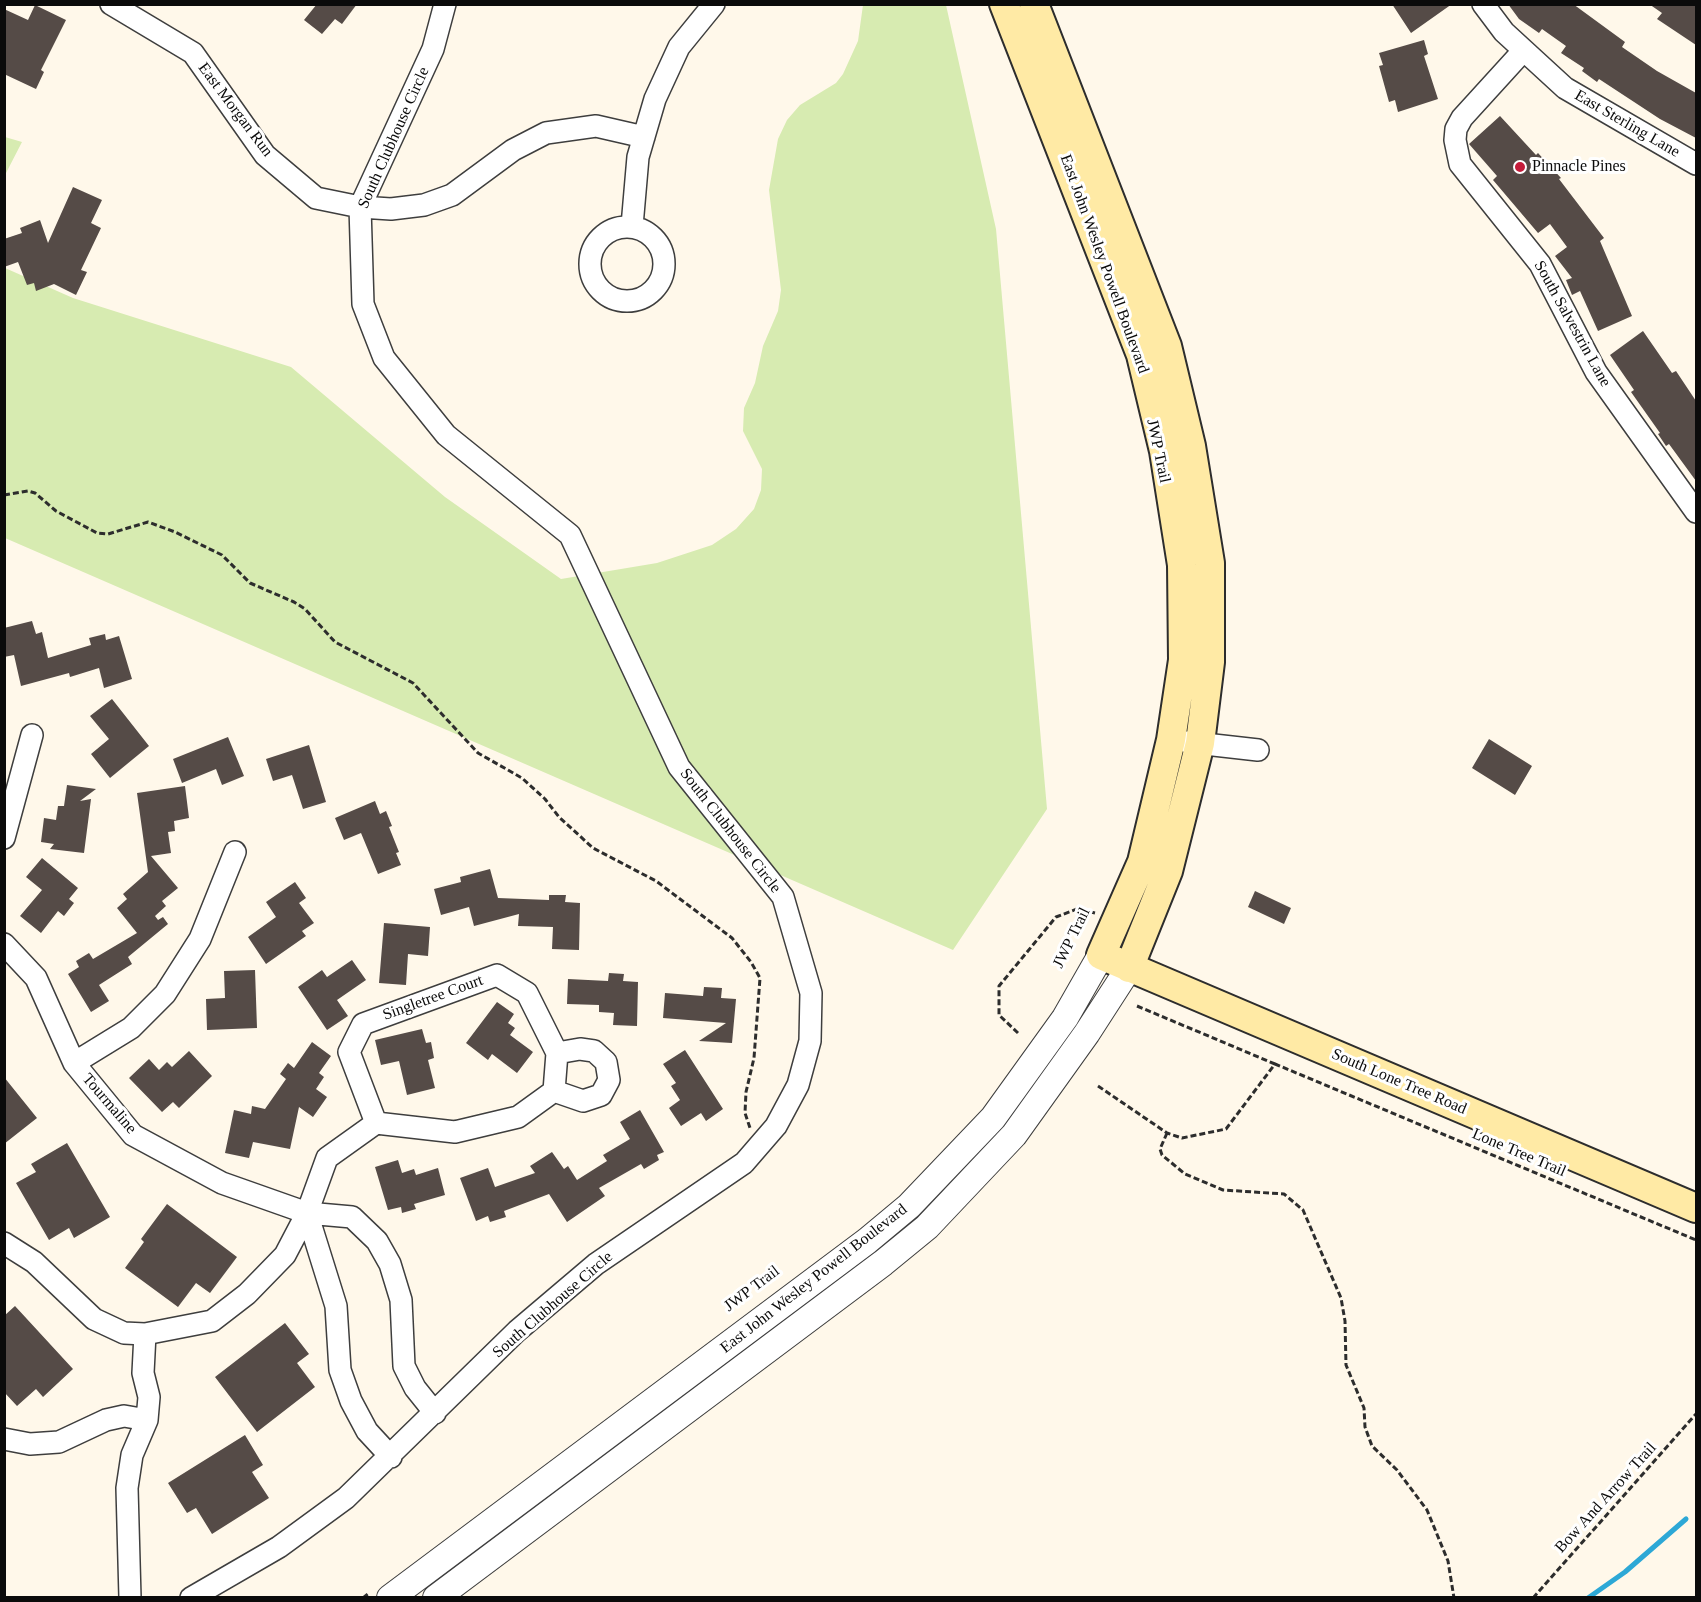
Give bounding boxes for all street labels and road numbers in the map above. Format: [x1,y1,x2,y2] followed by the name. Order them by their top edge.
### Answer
[193,59,277,161] street label: East Morgan Run
[354,64,434,212] street label: South Clubhouse Circle
[1571,86,1683,162] street label: East Sterling Lane
[1055,152,1153,376] street label: East John Wesley Powell Boulevard
[1529,258,1615,390] street label: South Salvestrin Lane
[1142,417,1174,485] street label: JWP Trail
[675,765,785,897] street label: South Clubhouse Circle
[1049,905,1095,971] street label: JWP Trail
[380,971,486,1025] street label: Singletree Court
[1329,1045,1469,1119] street label: South Lone Tree Road
[78,1070,140,1138] street label: Tourmaline
[1469,1125,1569,1181] street label: Lone Tree Trail
[717,1200,911,1358] street label: East John Wesley Powell Boulevard
[489,1248,617,1362] street label: South Clubhouse Circle
[720,1262,784,1316] street label: JWP Trail
[1551,1439,1661,1557] street label: Bow And Arrow Trail

